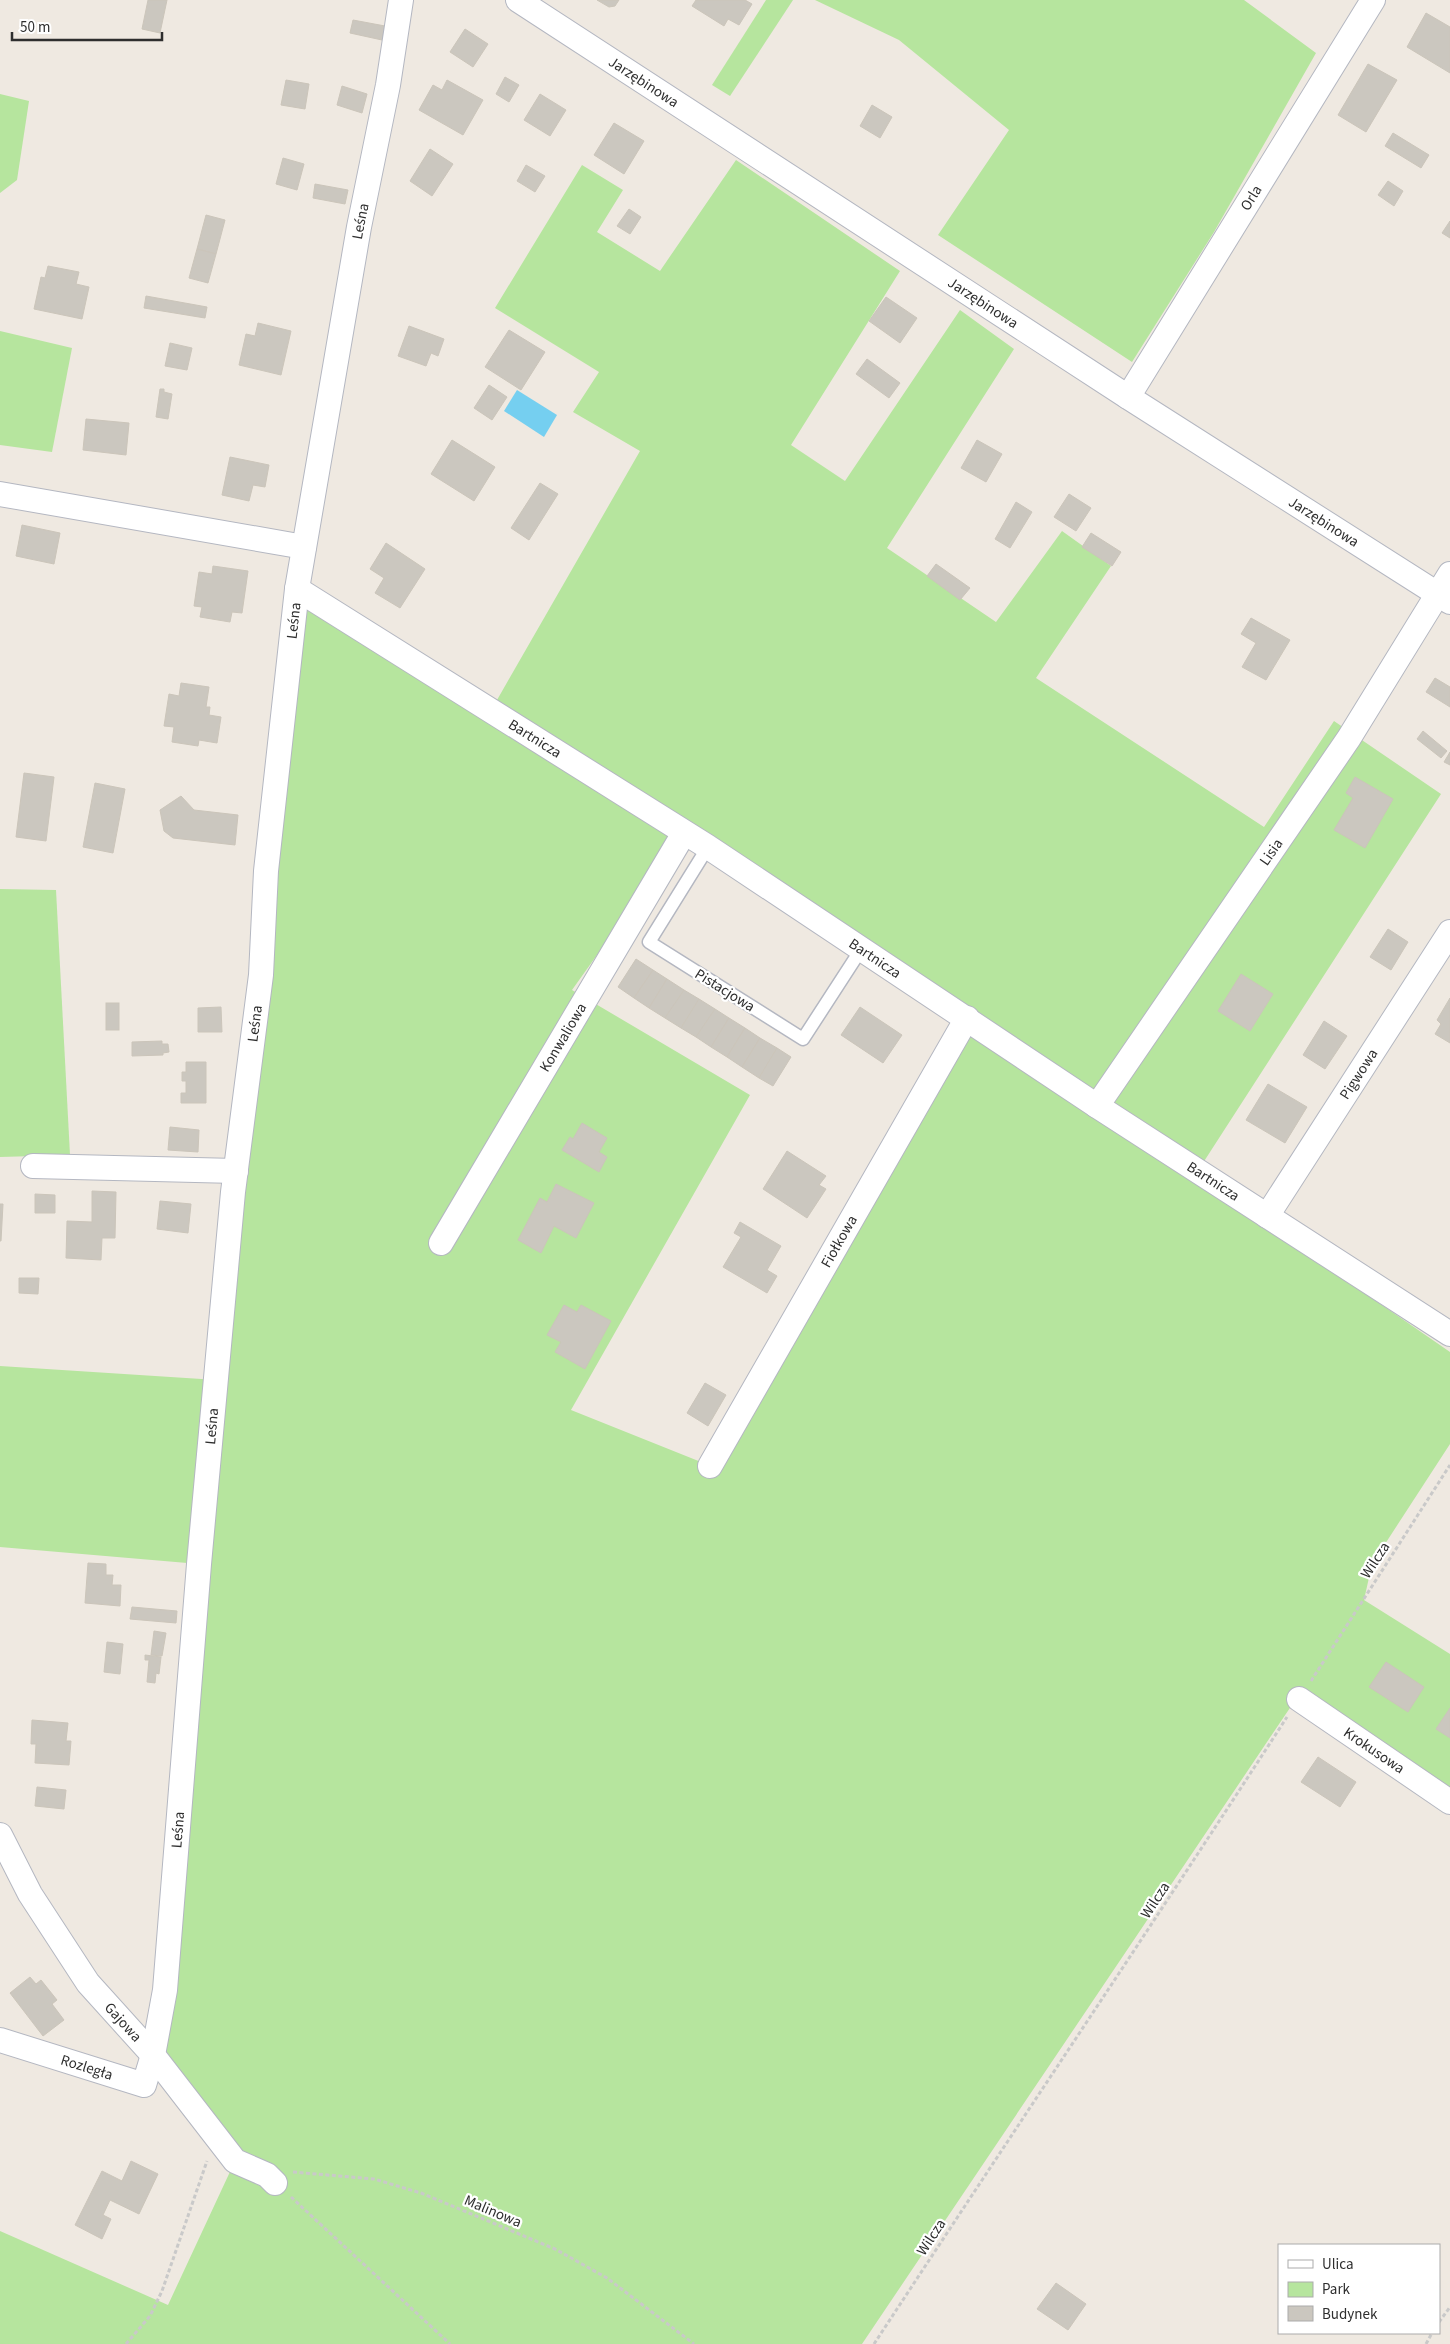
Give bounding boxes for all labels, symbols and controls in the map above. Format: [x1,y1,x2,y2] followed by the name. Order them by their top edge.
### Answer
[12,10,162,42] scale bar
[20,17,50,38] text: 50 m
[604,52,683,113] street label: Jarzębinowa
[1235,181,1267,215] street label: Orla
[347,201,375,241] street label: Leśna
[944,273,1022,334] street label: Jarzębinowa
[1284,492,1363,552] street label: Jarzębinowa
[282,601,306,640] street label: Leśna
[504,714,565,763] street label: Bartnicza
[1255,834,1288,870] street label: Lisia
[844,934,905,984] street label: Bartnicza
[691,964,759,1017] street label: Pistacjowa
[535,999,592,1076] street label: Konwaliowa
[242,1004,268,1043] street label: Leśna
[1335,1045,1383,1104] street label: Pigwowa
[1182,1157,1243,1206] street label: Bartnicza
[816,1212,863,1272] street label: Fiołkowa
[200,1407,224,1445] street label: Leśna
[1356,1538,1395,1583] street label: Wilcza
[1339,1722,1409,1779] street label: Krokusowa
[166,1811,190,1849] street label: Leśna
[1136,1878,1175,1923] street label: Wilcza
[99,1998,146,2047] street label: Gajowa
[58,2050,115,2086] street label: Rozległa
[461,2190,525,2233] street label: Malinowa
[912,2215,951,2260] street label: Wilcza
[1278,2244,1440,2334] legend
[1322,2254,1353,2275] text: Ulica
[1322,2279,1351,2300] text: Park
[1322,2304,1378,2325] text: Budynek

